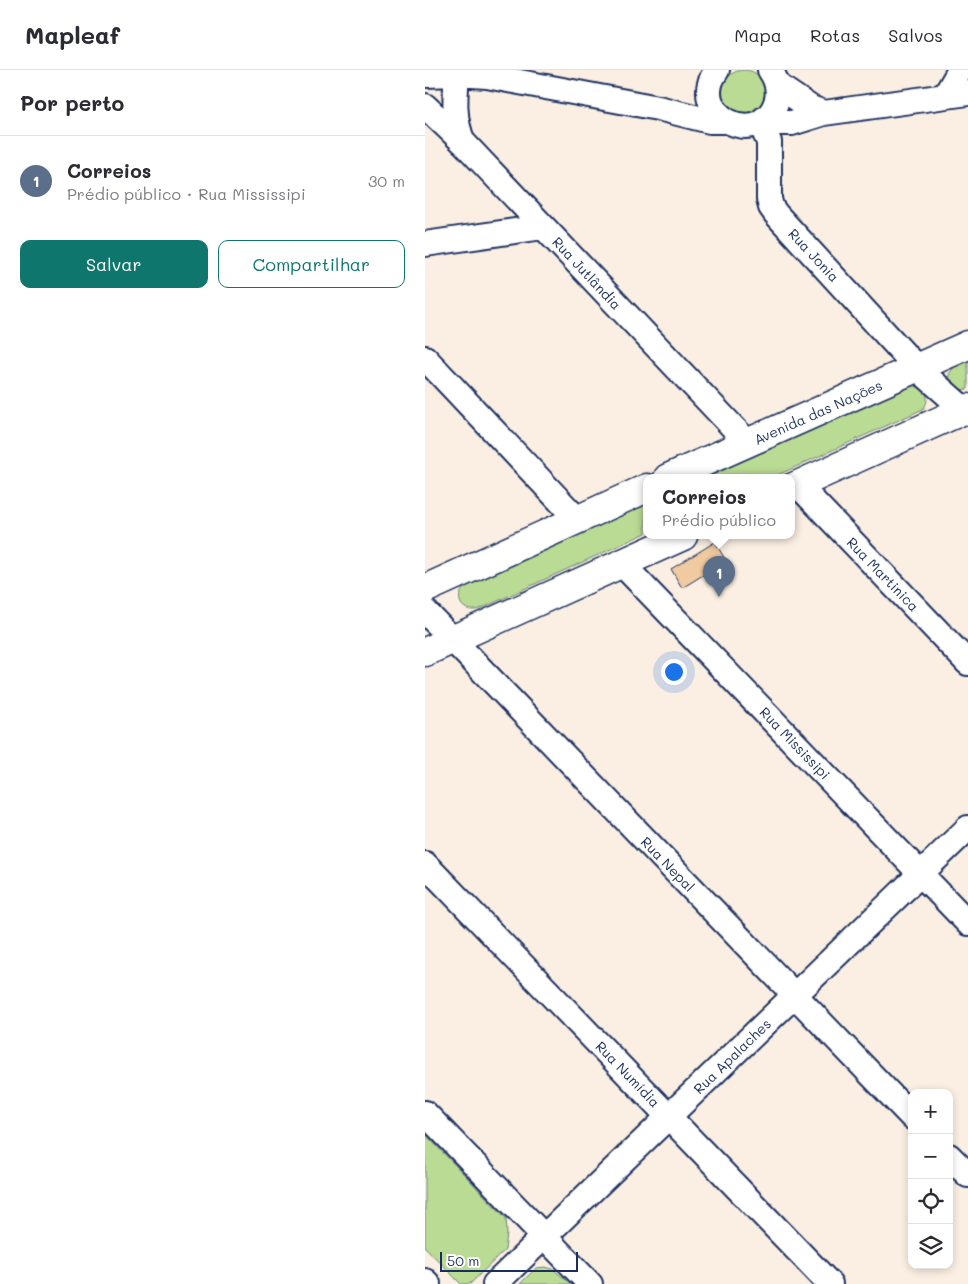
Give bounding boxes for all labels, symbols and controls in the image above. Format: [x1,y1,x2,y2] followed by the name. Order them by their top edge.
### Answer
[25,19,120,50] text: Mapleaf
[734,23,782,47] text: Mapa
[810,23,860,47] text: Rotas
[888,23,943,47] text: Salvos
[20,89,124,116] text: Por perto
[67,158,151,183] text: Correios
[32,170,40,191] text: 1
[368,170,405,191] text: 30 m
[67,183,306,204] text: Prédio público · Rua Mississipi
[784,224,844,286] street label: Rua Jonia
[548,232,626,314] street label: Rua Jutlândia
[20,240,208,288] button: Salvar
[218,240,405,288] button: Compartilhar
[751,375,885,449] street label: Avenida das Nações
[643,474,795,539] popup
[662,484,746,509] text: Correios
[662,509,776,530] text: Prédio público
[843,533,923,615] street label: Rua Martinica
[703,556,735,597] pin: 1
[661,659,687,685] your location
[756,703,834,783] street label: Rua Mississipi
[637,832,699,896] street label: Rua Nepal
[689,1014,775,1098] street label: Rua Apalaches
[592,1037,664,1111] street label: Rua Numídia
[908,1089,953,1269] map controls
[908,1089,953,1134] button: +
[908,1134,953,1179] button: −
[908,1179,953,1224] button: locate
[908,1224,953,1269] button: layers
[440,1249,577,1272] scale bar
[447,1251,479,1270] text: 50 m

